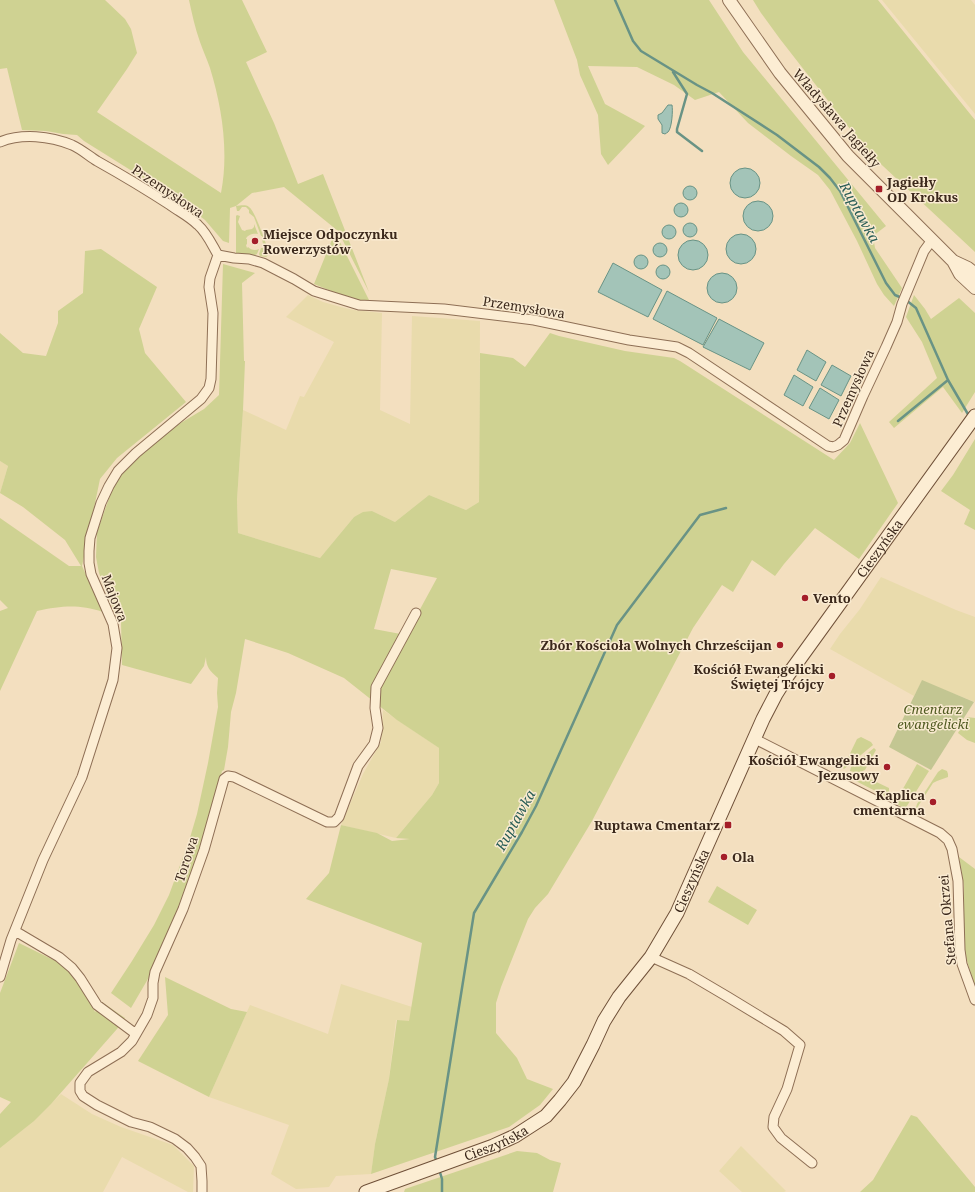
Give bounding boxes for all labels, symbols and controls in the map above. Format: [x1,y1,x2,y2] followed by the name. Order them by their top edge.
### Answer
[789,65,885,172] street label: Władysława Jagiełły
[129,160,207,222] street label: Przemysłowa
[886,173,958,206] place label: Jagiełły OD Krokus
[835,177,885,246] water label: Ruptawka
[874,184,884,194] marker: Jagiełły OD Krokus
[263,225,398,258] place label: Miejsce Odpoczynku Rowerzystów
[250,236,260,246] marker: Miejsce Odpoczynku Rowerzystów
[482,292,566,322] street label: Przemysłowa
[828,346,878,430] street label: Przemysłowa
[852,515,907,581] street label: Cieszyńska
[98,572,132,624] street label: Majowa
[813,589,851,607] place label: Vento
[800,593,810,603] marker: Vento
[540,636,772,654] place label: Zbór Kościoła Wolnych Chrześcijan
[775,640,785,650] marker: Zbór Kościoła Wolnych Chrześcijan
[693,660,824,693] place label: Kościół Ewangelicki Świętej Trójcy
[827,671,837,681] marker: Kościół Ewangelicki Świętej Trójcy
[897,700,969,733] park label: Cmentarz ewangelicki
[748,751,879,784] place label: Kościół Ewangelicki Jezusowy
[882,762,892,772] marker: Kościół Ewangelicki Jezusowy
[490,786,540,855] water label: Ruptawka
[853,786,925,819] place label: Kaplica cmentarna
[928,797,938,807] marker: Kaplica cmentarna
[594,816,720,834] place label: Ruptawa Cmentarz
[723,820,733,830] marker: Ruptawa Cmentarz
[170,834,202,884] street label: Torowa
[669,846,713,916] street label: Cieszyńska
[732,848,755,866] place label: Ola
[719,852,729,862] marker: Ola
[934,874,960,966] street label: Stefana Okrzei
[462,1121,532,1165] street label: Cieszyńska

